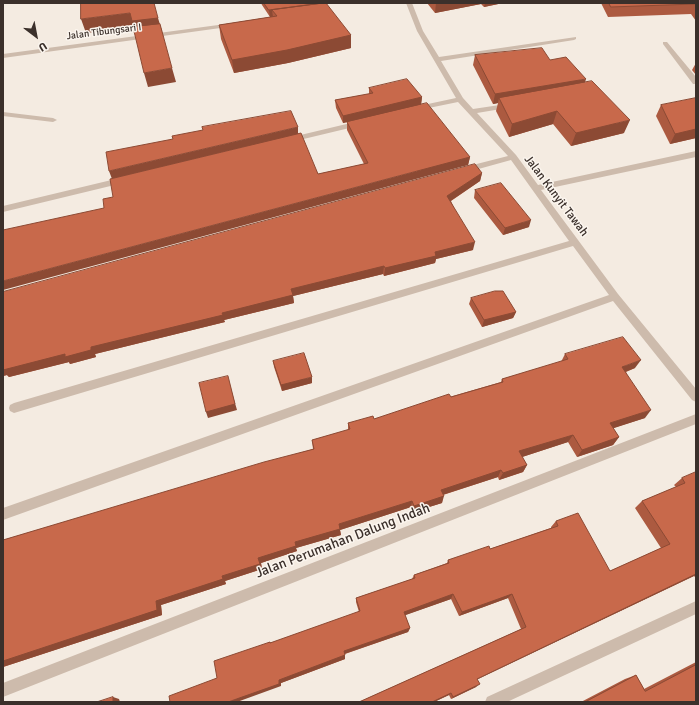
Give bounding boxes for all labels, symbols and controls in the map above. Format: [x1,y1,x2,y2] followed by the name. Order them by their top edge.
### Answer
[16,16,56,56] north arrow
[66,21,142,43] street label: Jalan Tibungsari I
[36,39,49,54] text: U
[521,153,591,239] street label: Jalan Kunyit Tawah
[253,500,433,582] street label: Jalan Perumahan Dalung Indah

